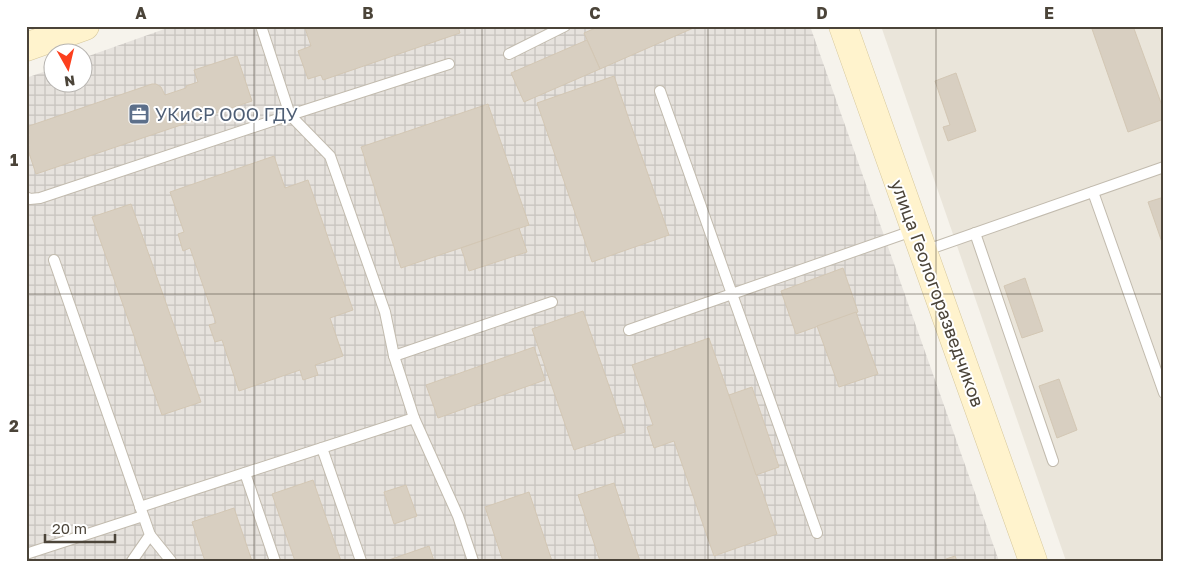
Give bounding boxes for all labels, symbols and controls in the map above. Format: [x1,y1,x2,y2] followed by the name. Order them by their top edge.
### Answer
[135,3,147,23] text: A
[362,3,374,23] text: B
[589,3,601,23] text: C
[816,3,828,23] text: D
[1044,3,1054,23] text: E
[42,42,92,92] north arrow
[63,72,76,91] text: N
[127,102,151,126] office icon: УКиСР ООО ГДУ
[155,103,298,125] place label: УКиСР ООО ГДУ
[10,150,18,170] text: 1
[887,176,989,410] street label: улица Геологоразведчиков
[9,416,19,436] text: 2
[45,512,115,544] scale bar
[52,519,87,537] text: 20 m

